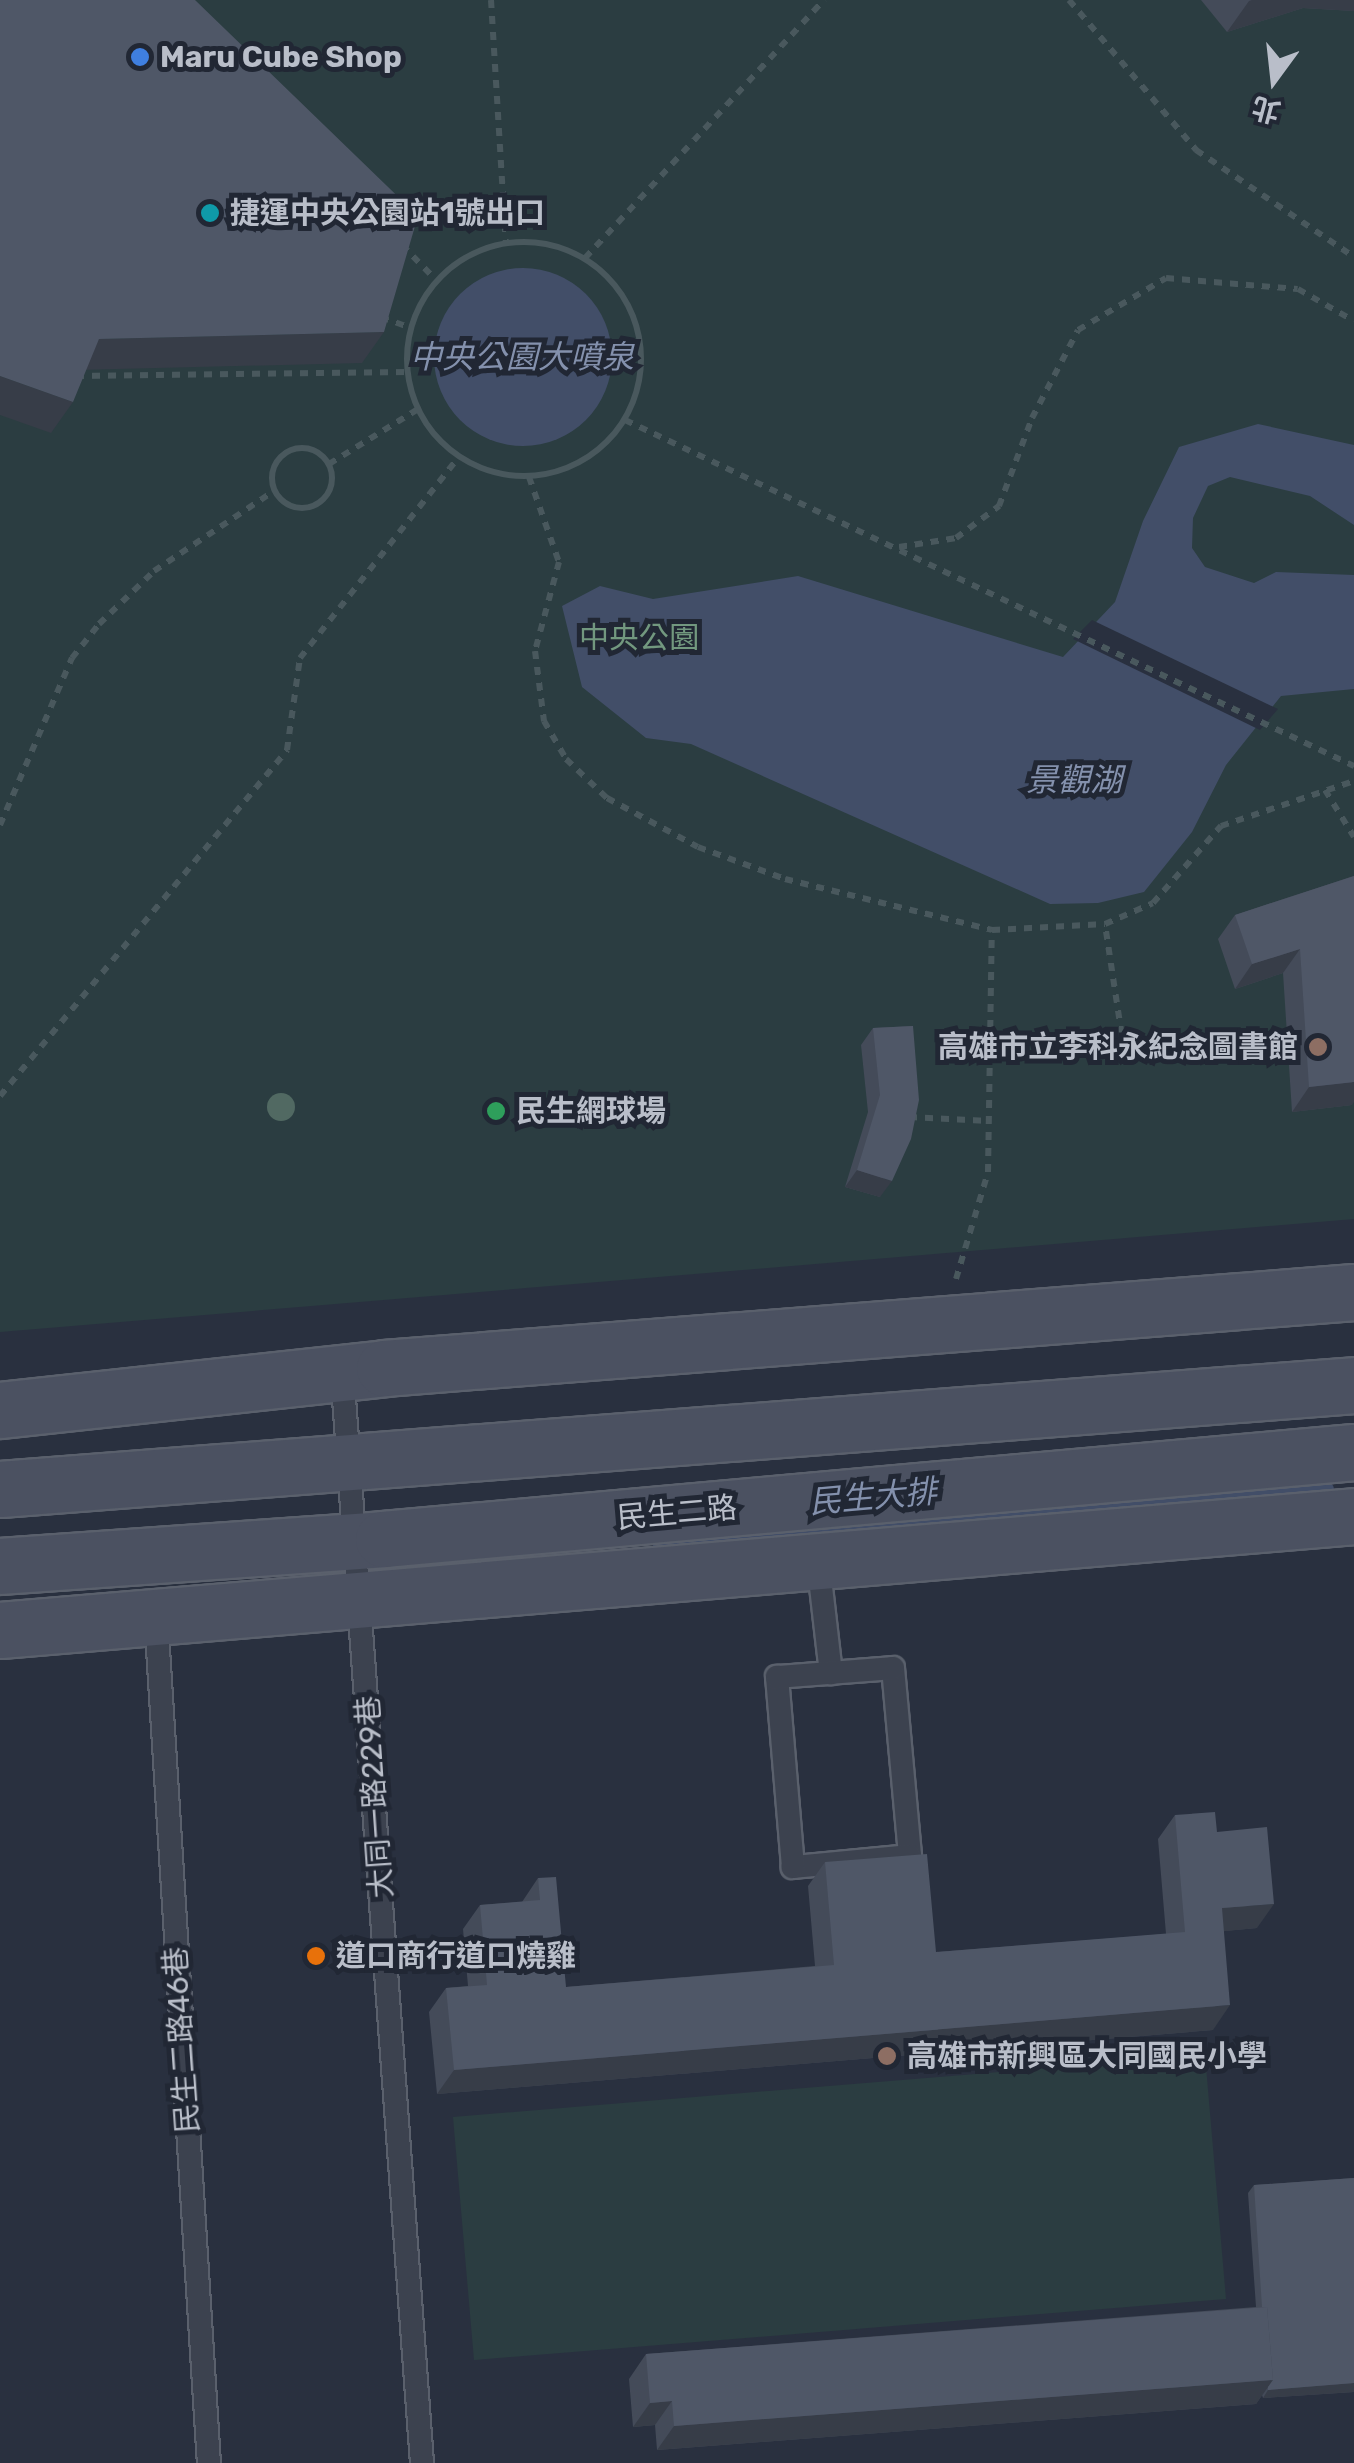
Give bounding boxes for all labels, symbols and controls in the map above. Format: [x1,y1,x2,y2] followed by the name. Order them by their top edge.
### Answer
[1224,30,1324,130] north arrow
[160,39,402,75] place label: Maru Cube Shop
[129,46,151,68] marker: Maru Cube Shop
[1248,90,1284,129] text: 北
[230,195,545,231] place label: 捷運中央公園站1號出口
[199,202,221,224] marker: 捷運中央公園站1號出口
[410,338,634,376] water label: 中央公園大噴泉
[579,620,699,656] park label: 中央公園
[1026,761,1122,799] water label: 景觀湖
[938,1029,1298,1065] place label: 高雄市立李科永紀念圖書館
[1307,1036,1329,1058] marker: 高雄市立李科永紀念圖書館
[516,1093,666,1129] place label: 民生網球場
[485,1100,507,1122] marker: 民生網球場
[808,1472,938,1522] water label: 民生大排
[616,1490,738,1536] street label: 民生二路
[350,1694,400,1900] street label: 大同一路229巷
[336,1938,576,1974] place label: 道口商行道口燒雞
[305,1945,327,1967] marker: 道口商行道口燒雞
[158,1946,206,2134] street label: 民生二路46巷
[907,2038,1267,2074] place label: 高雄市新興區大同國民小學
[876,2045,898,2067] marker: 高雄市新興區大同國民小學

